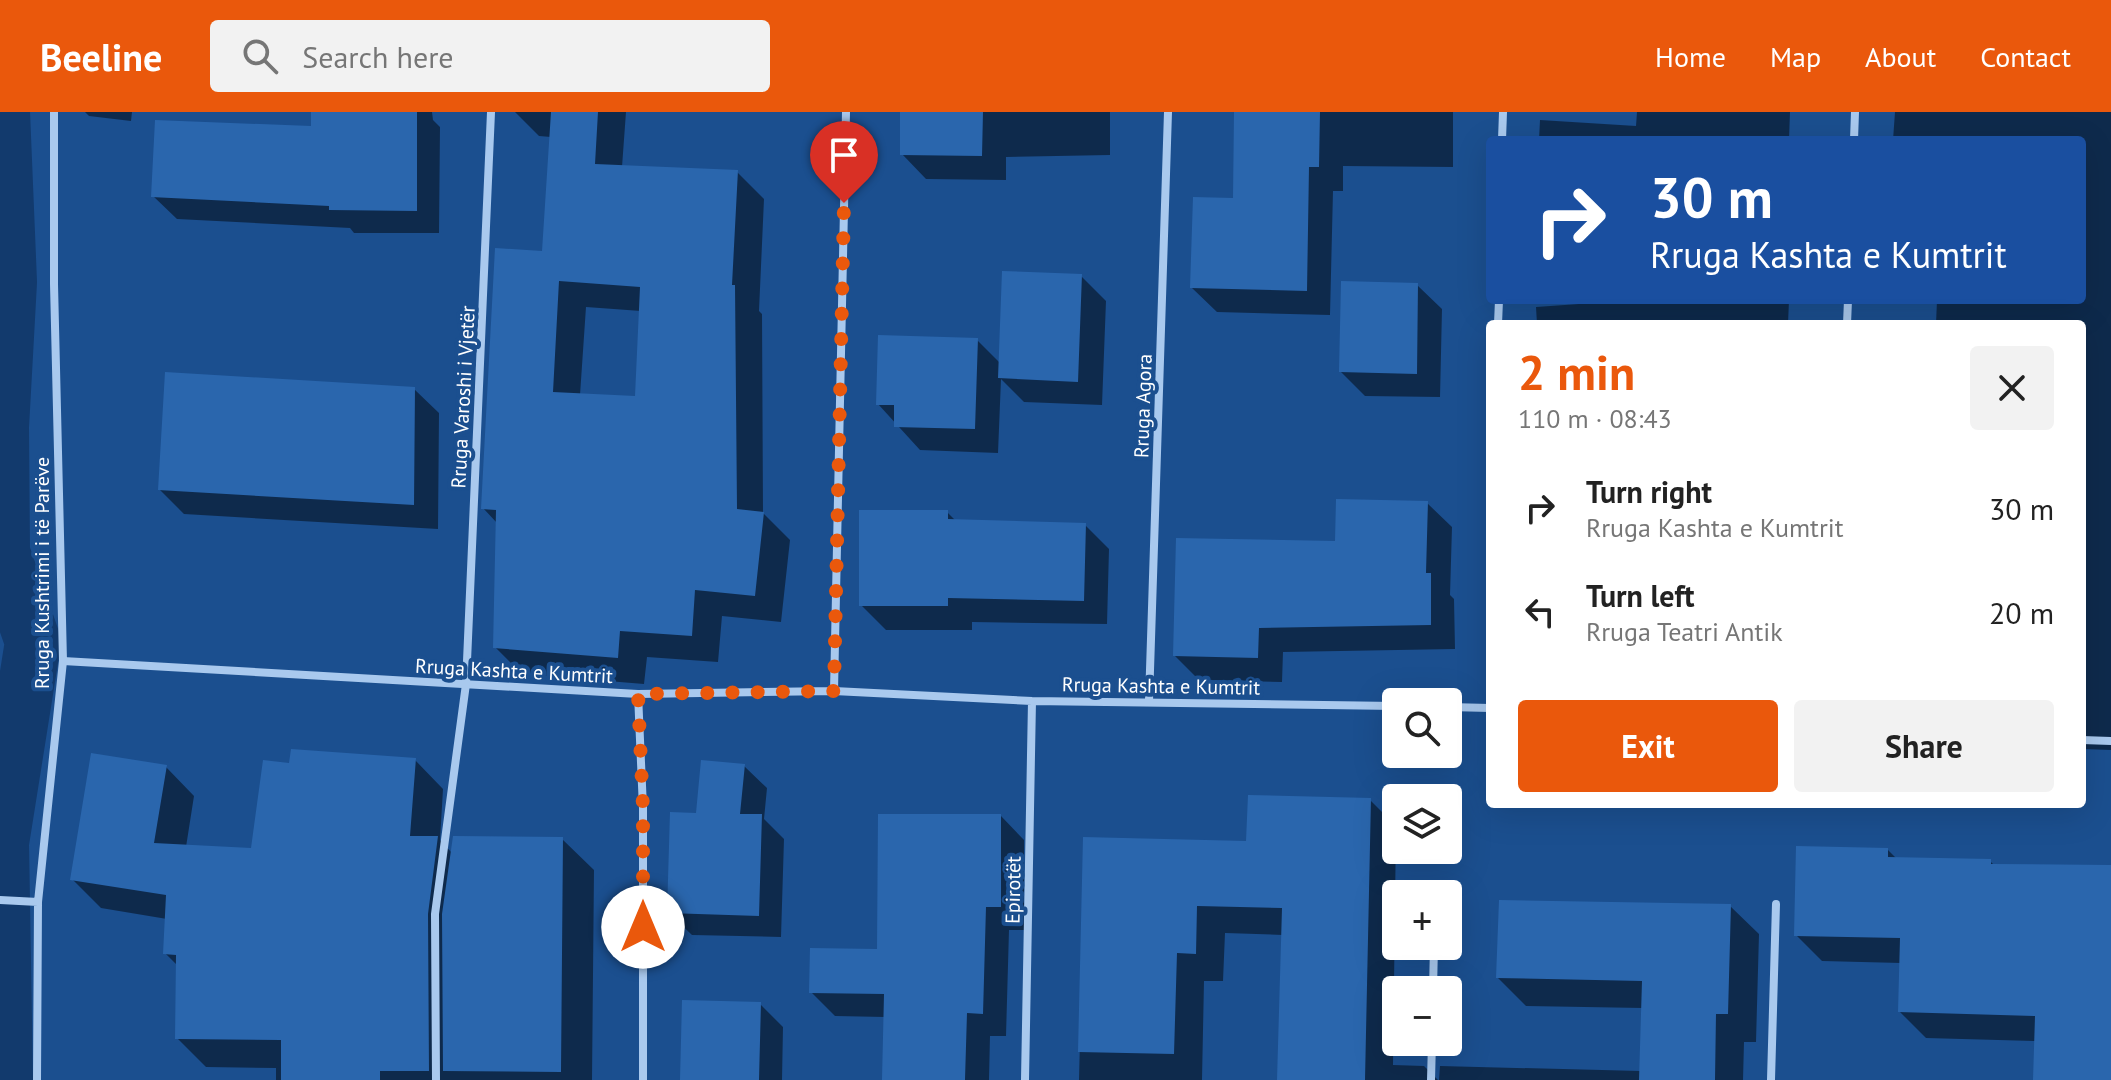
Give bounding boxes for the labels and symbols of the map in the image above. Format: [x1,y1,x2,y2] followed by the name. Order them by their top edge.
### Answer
[810,121,878,203] pin
[445,305,481,489] street label: Rruga Varoshi i Vjetër
[1128,353,1158,459] street label: Rruga Agora
[29,457,55,689] street label: Rruga Kushtrimi i të Parëve
[414,653,614,689] street label: Rruga Kashta e Kumtrit
[1062,671,1260,701] street label: Rruga Kashta e Kumtrit
[999,856,1027,924] street label: Epirotët
[601,885,685,969] position arrow

